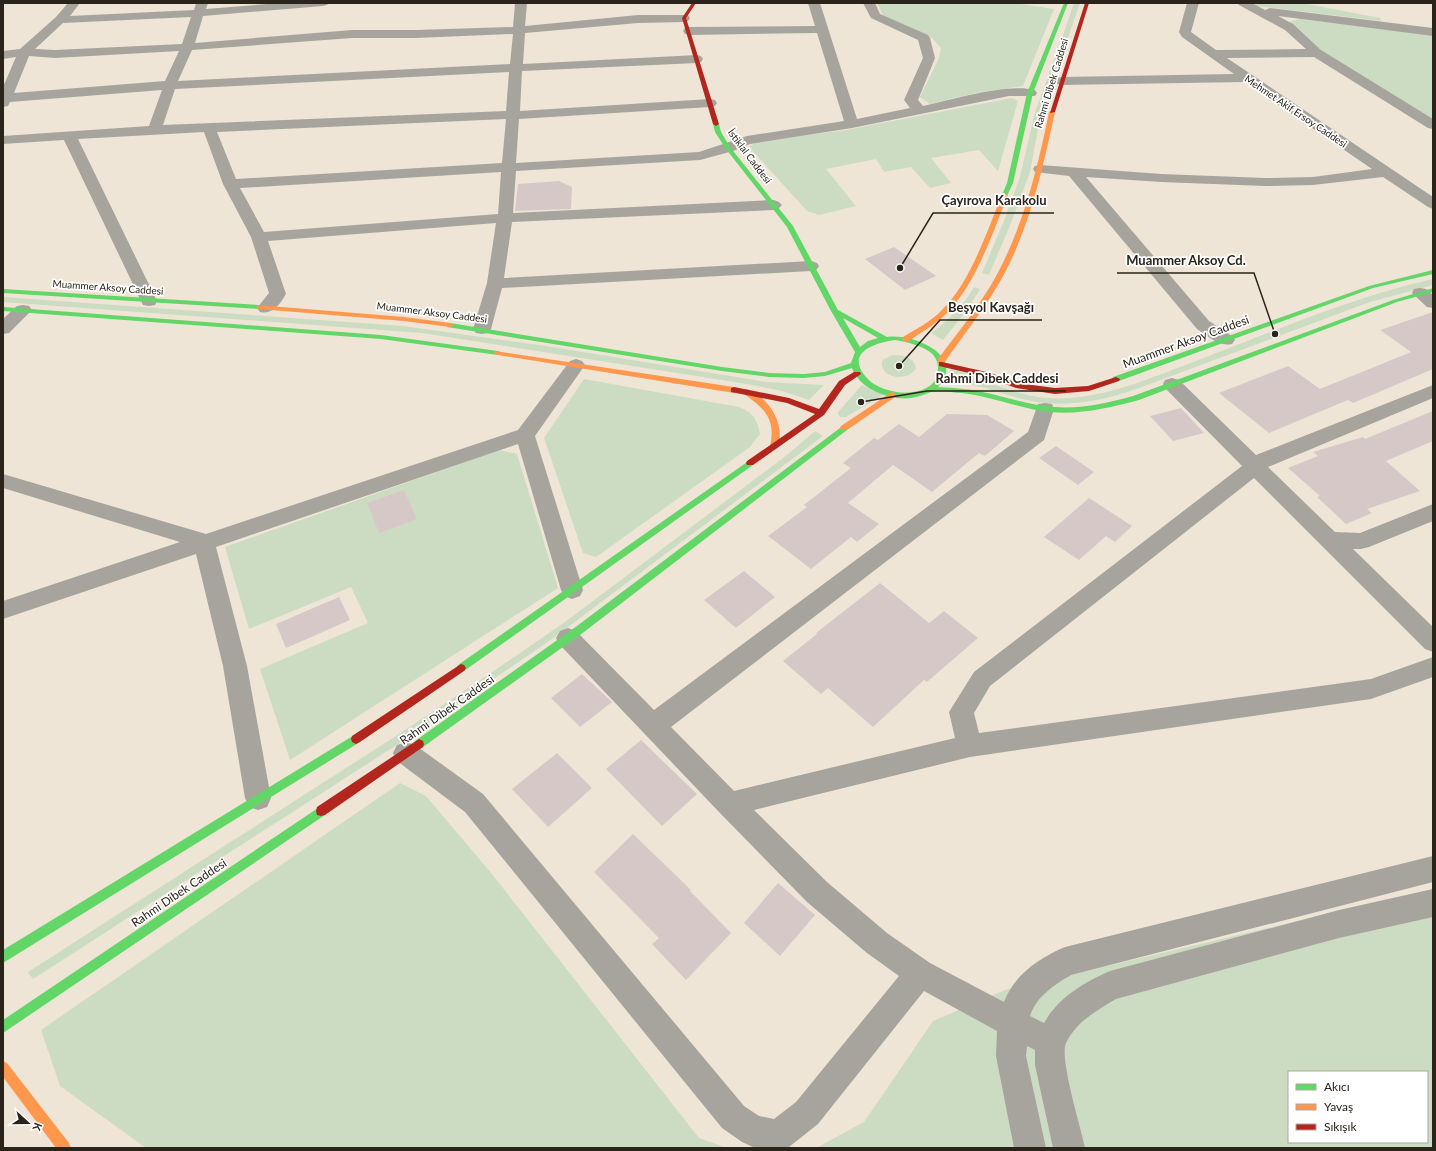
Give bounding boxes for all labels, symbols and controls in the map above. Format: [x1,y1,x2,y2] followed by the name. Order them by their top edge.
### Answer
[1032,37,1070,129] street label: Rahmi Dibek Caddesi
[1243,72,1349,150] street label: Mehmet Akif Ersoy Caddesi
[726,126,774,186] street label: İstiklal Caddesi
[933,188,1054,213] callout: Çayırova Karakolu
[941,192,1047,208] text: Çayırova Karakolu
[1117,248,1254,273] callout: Muammer Aksoy Cd.
[1126,252,1246,268] text: Muammer Aksoy Cd.
[52,277,164,297] street label: Muammer Aksoy Caddesi
[940,295,1042,320] callout: Beşyol Kavşağı
[376,299,488,325] street label: Muammer Aksoy Caddesi
[948,299,1034,315] text: Beşyol Kavşağı
[1121,312,1251,371] street label: Muammer Aksoy Caddesi
[927,366,1066,391] callout: Rahmi Dibek Caddesi
[936,370,1058,386] text: Rahmi Dibek Caddesi
[397,671,497,748] street label: Rahmi Dibek Caddesi
[128,855,229,930] street label: Rahmi Dibek Caddesi
[1288,1071,1428,1143] legend
[1324,1079,1350,1094] text: Akıcı
[1324,1099,1353,1114] text: Yavaş
[8,1103,48,1143] north arrow
[1324,1119,1357,1134] text: Sıkışık
[30,1121,45,1133] text: K

